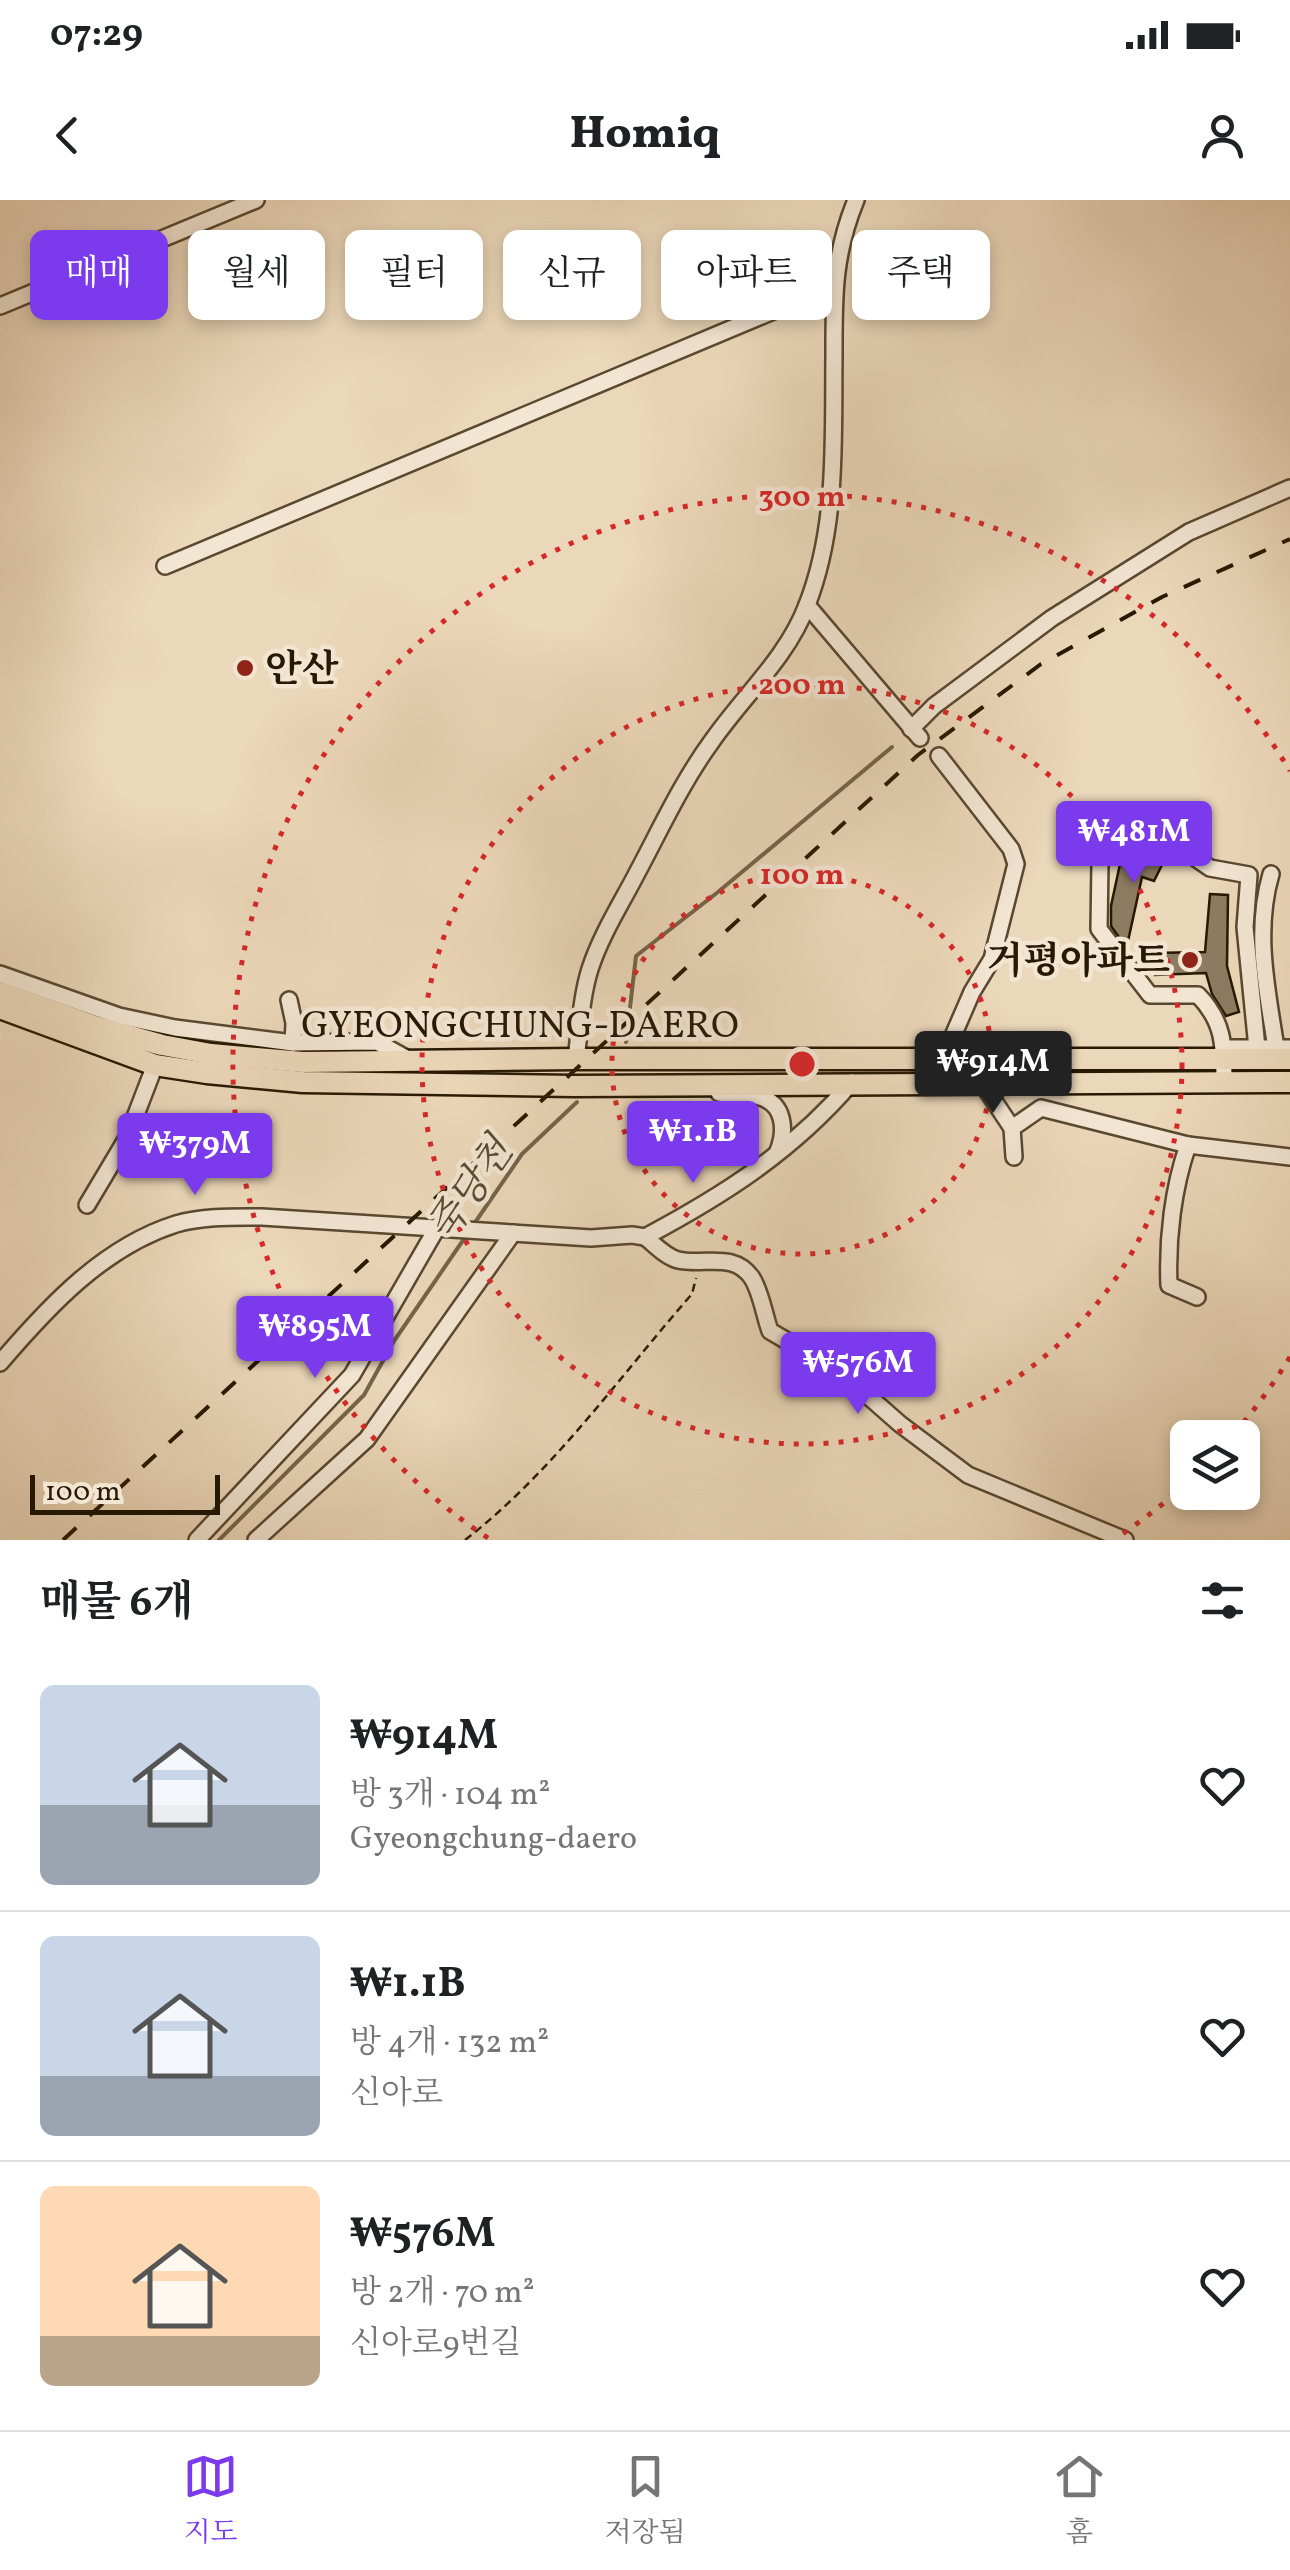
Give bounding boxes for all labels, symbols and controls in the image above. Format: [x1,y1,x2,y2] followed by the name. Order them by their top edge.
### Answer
[50,9,143,62] text: 07:29
[570,104,720,167] text: Homiq
[40,108,95,163] icon: back
[1195,108,1250,163] icon: person
[30,230,168,320] chip: 매매
[188,230,325,320] chip: 월세
[345,230,483,320] chip: 필터
[503,230,641,320] chip: 신규
[661,230,832,320] chip: 아파트
[852,230,990,320] chip: 주택
[758,477,846,519] text: 300 m
[265,645,339,698] place label: 안산
[234,657,256,679] marker: 안산
[758,665,846,707] text: 200 m
[1064,801,1204,886] pin: ₩481M
[1078,811,1190,855] text: ₩481M
[760,855,844,897] text: 100 m
[986,937,1170,990] place label: 거평아파트
[1179,949,1201,971] marker: 거평아파트
[301,1001,739,1054] street label: GYEONGCHUNG-DAERO
[923,1031,1063,1116] pin: ₩914M
[937,1041,1049,1085] text: ₩914M
[784,1046,820,1082] centre of rings
[623,1101,763,1186] pin: ₩1.1B
[649,1111,737,1155] text: ₩1.1B
[125,1113,265,1198] pin: ₩379M
[139,1123,251,1167] text: ₩379M
[416,1126,530,1255] water label: 죽당천
[245,1296,385,1381] pin: ₩895M
[258,1306,372,1350] text: ₩895M
[788,1332,928,1417] pin: ₩576M
[803,1342,913,1386] text: ₩576M
[1170,1420,1260,1510] map controls
[1170,1420,1260,1510] button: layers
[30,1470,220,1514] scale bar
[45,1473,120,1512] text: 100 m
[1195,1573,1250,1628] icon: filters
[40,1575,193,1634] text: 매물 6개
[350,1708,498,1767] text: ₩914M
[120,1725,240,1845] icon: home
[1195,1758,1250,1813] icon: heart
[350,1774,550,1818] text: 방 3개 · 104 m²
[350,1818,637,1862] text: Gyeongchung-daero
[350,1956,466,2015] text: ₩1.1B
[120,1976,240,2096] icon: home
[1195,2009,1250,2064] icon: heart
[350,2022,549,2066] text: 방 4개 · 132 m²
[350,2073,443,2117] text: 신아로
[350,2206,495,2265] text: ₩576M
[120,2226,240,2346] icon: home
[1195,2259,1250,2314] icon: heart
[350,2272,535,2316] text: 방 2개 · 70 m²
[350,2323,521,2367] text: 신아로9번길
[183,2449,238,2553] tab: 지도
[604,2449,686,2553] tab: 저장됨
[1052,2449,1107,2553] tab: 홈

